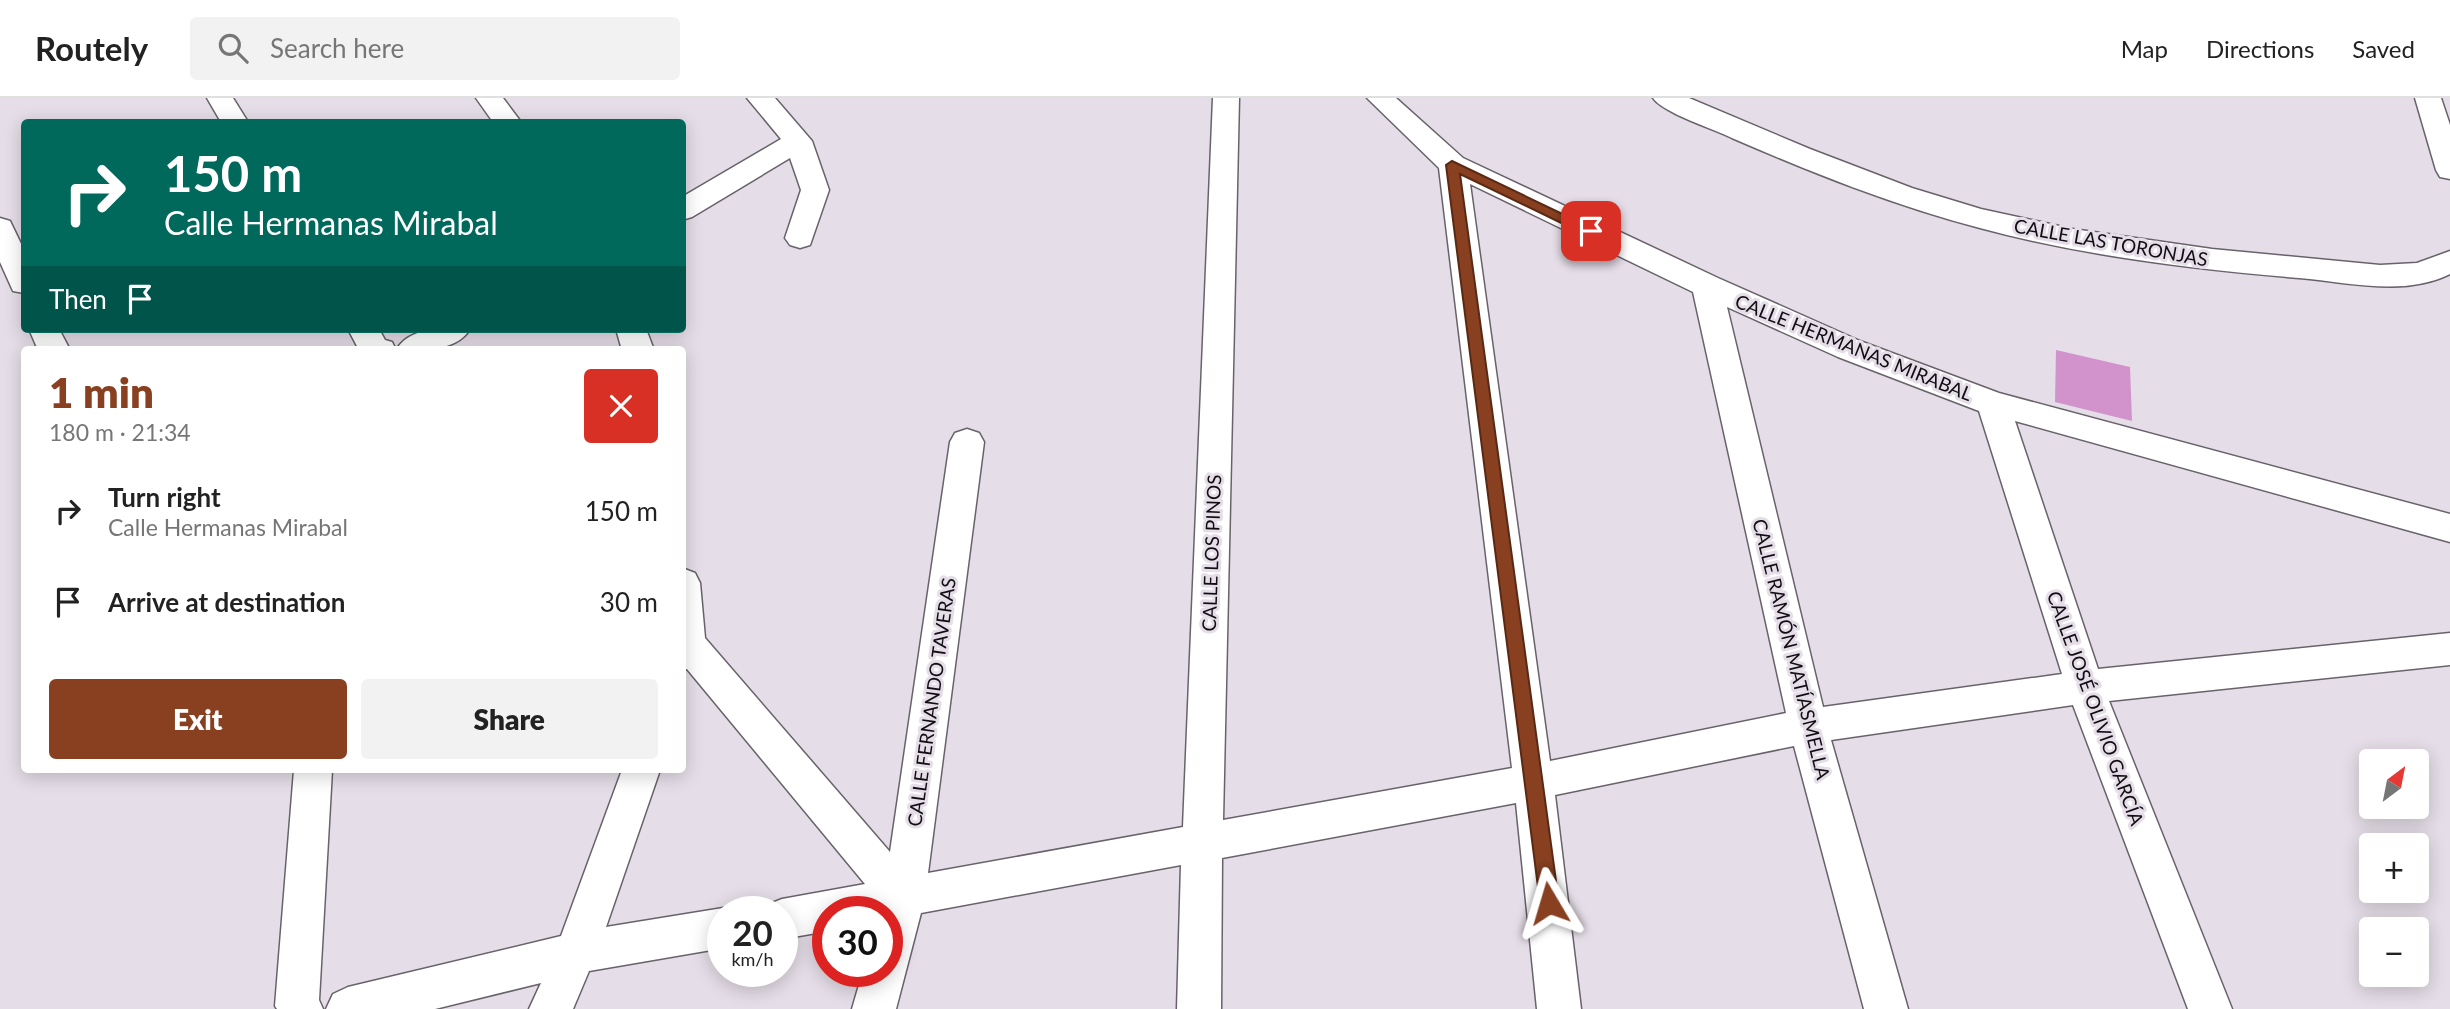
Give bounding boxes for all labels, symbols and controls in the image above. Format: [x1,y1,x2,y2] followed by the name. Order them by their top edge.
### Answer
[190,17,680,80] search box
[35,28,148,68] text: Routely
[214,29,252,67] icon: search
[270,32,404,64] text: Search here
[2121,34,2168,63] text: Map
[2206,34,2314,63] text: Directions
[2352,34,2415,63] text: Saved
[164,144,302,202] text: 150 m
[49,147,140,238] icon: right
[1561,201,1621,261] pin
[164,203,498,242] text: Calle Hermanas Mirabal
[1572,212,1610,250] icon: arrive
[2012,214,2210,270] street label: CALLE LAS TORONJAS
[121,280,159,318] icon: arrive
[49,283,107,315] text: Then
[1732,289,1976,405] street label: CALLE HERMANAS MIRABAL
[49,367,154,417] text: 1 min
[584,369,658,443] button: close
[49,418,191,446] text: 180 m · 21:34
[1197,474,1225,632] street label: CALLE LOS PINOS
[108,481,221,513] text: Turn right
[49,492,87,530] icon: right
[585,495,658,527] text: 150 m
[108,513,348,541] text: Calle Hermanas Mirabal
[1748,516,1836,782] street label: CALLE RAMÓN MATÍASMELLA
[902,576,960,828] street label: CALLE FERNANDO TAVERAS
[49,583,87,621] icon: arrive
[108,586,345,618] text: Arrive at destination
[600,586,658,618] text: 30 m
[2043,588,2149,828] street label: CALLE JOSÉ OLIVIO GARCÍA
[49,679,347,759] button: Exit
[361,679,658,759] button: Share
[2359,749,2429,819] north arrow
[2359,749,2429,987] map controls
[2359,833,2429,903] button: +
[1512,866,1586,940] position arrow
[812,896,903,987] speed limit sign: 30
[732,911,773,953] text: 20
[2359,917,2429,987] button: −
[731,948,774,970] text: km/h

